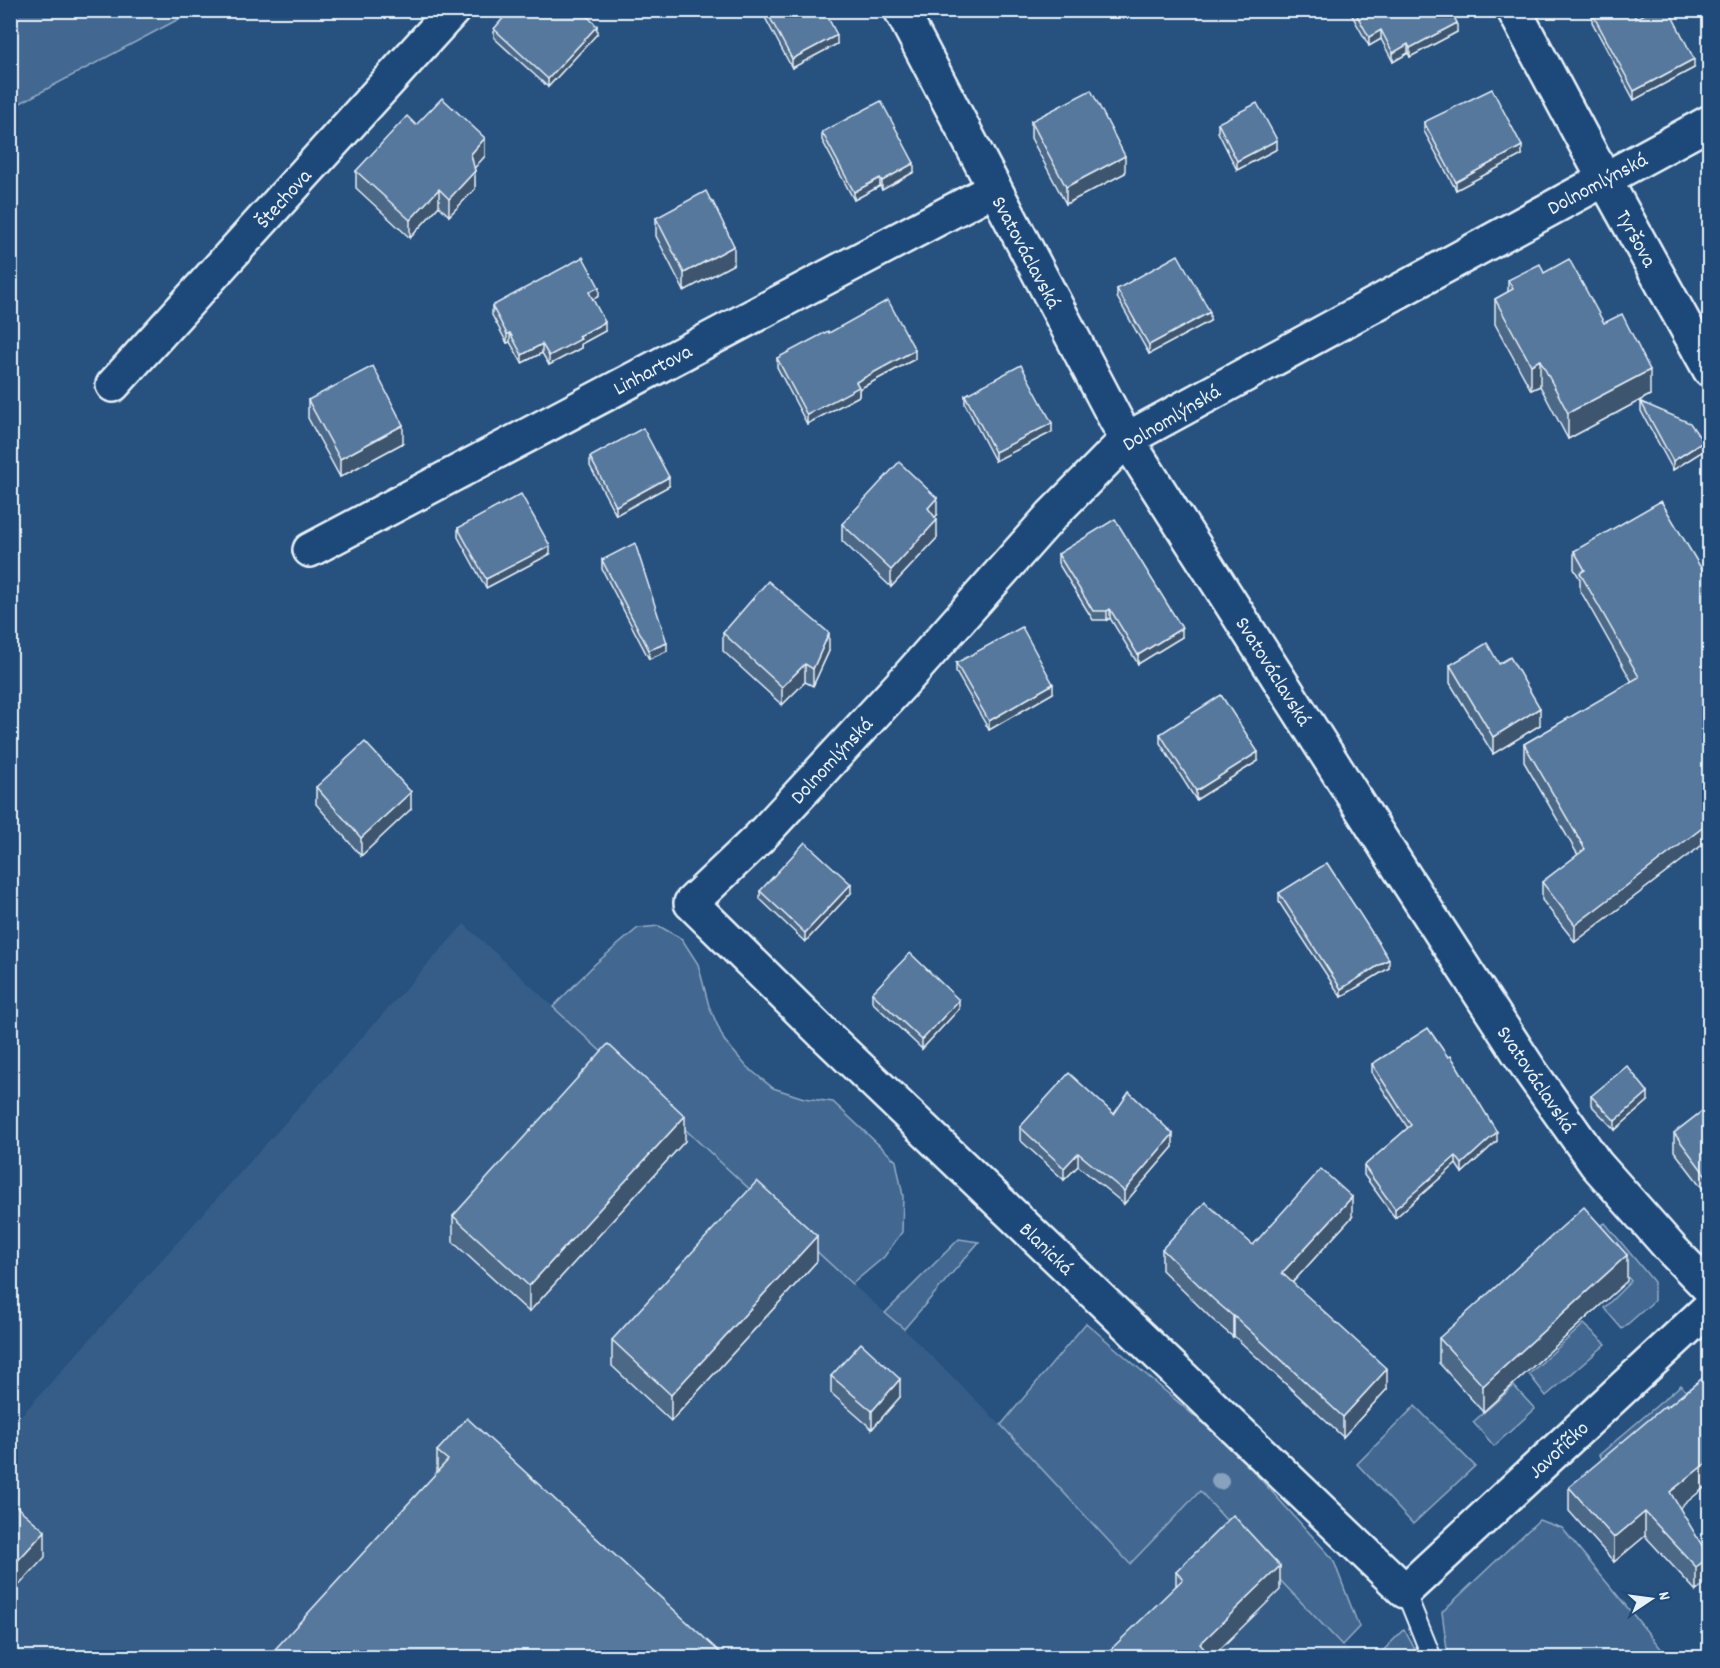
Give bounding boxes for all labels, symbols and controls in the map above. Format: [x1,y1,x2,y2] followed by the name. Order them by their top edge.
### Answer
[1543,146,1654,225] street label: Dolnomlýnská
[250,163,321,237] street label: Štechova
[982,192,1067,316] street label: Svatováclavská
[1606,205,1663,275] street label: Tyršova
[609,338,699,405] street label: Linhartova
[1118,378,1228,461] street label: Dolnomlýnská
[1226,612,1317,734] street label: Svatováclavská
[785,711,882,812] street label: Dolnomlýnská
[1487,1021,1582,1141] street label: Svatováclavská
[1011,1216,1079,1284] street label: Blanická
[1523,1415,1597,1487] street label: Javoříčko
[1621,1569,1681,1629] north arrow
[1651,1590,1675,1603] text: N

